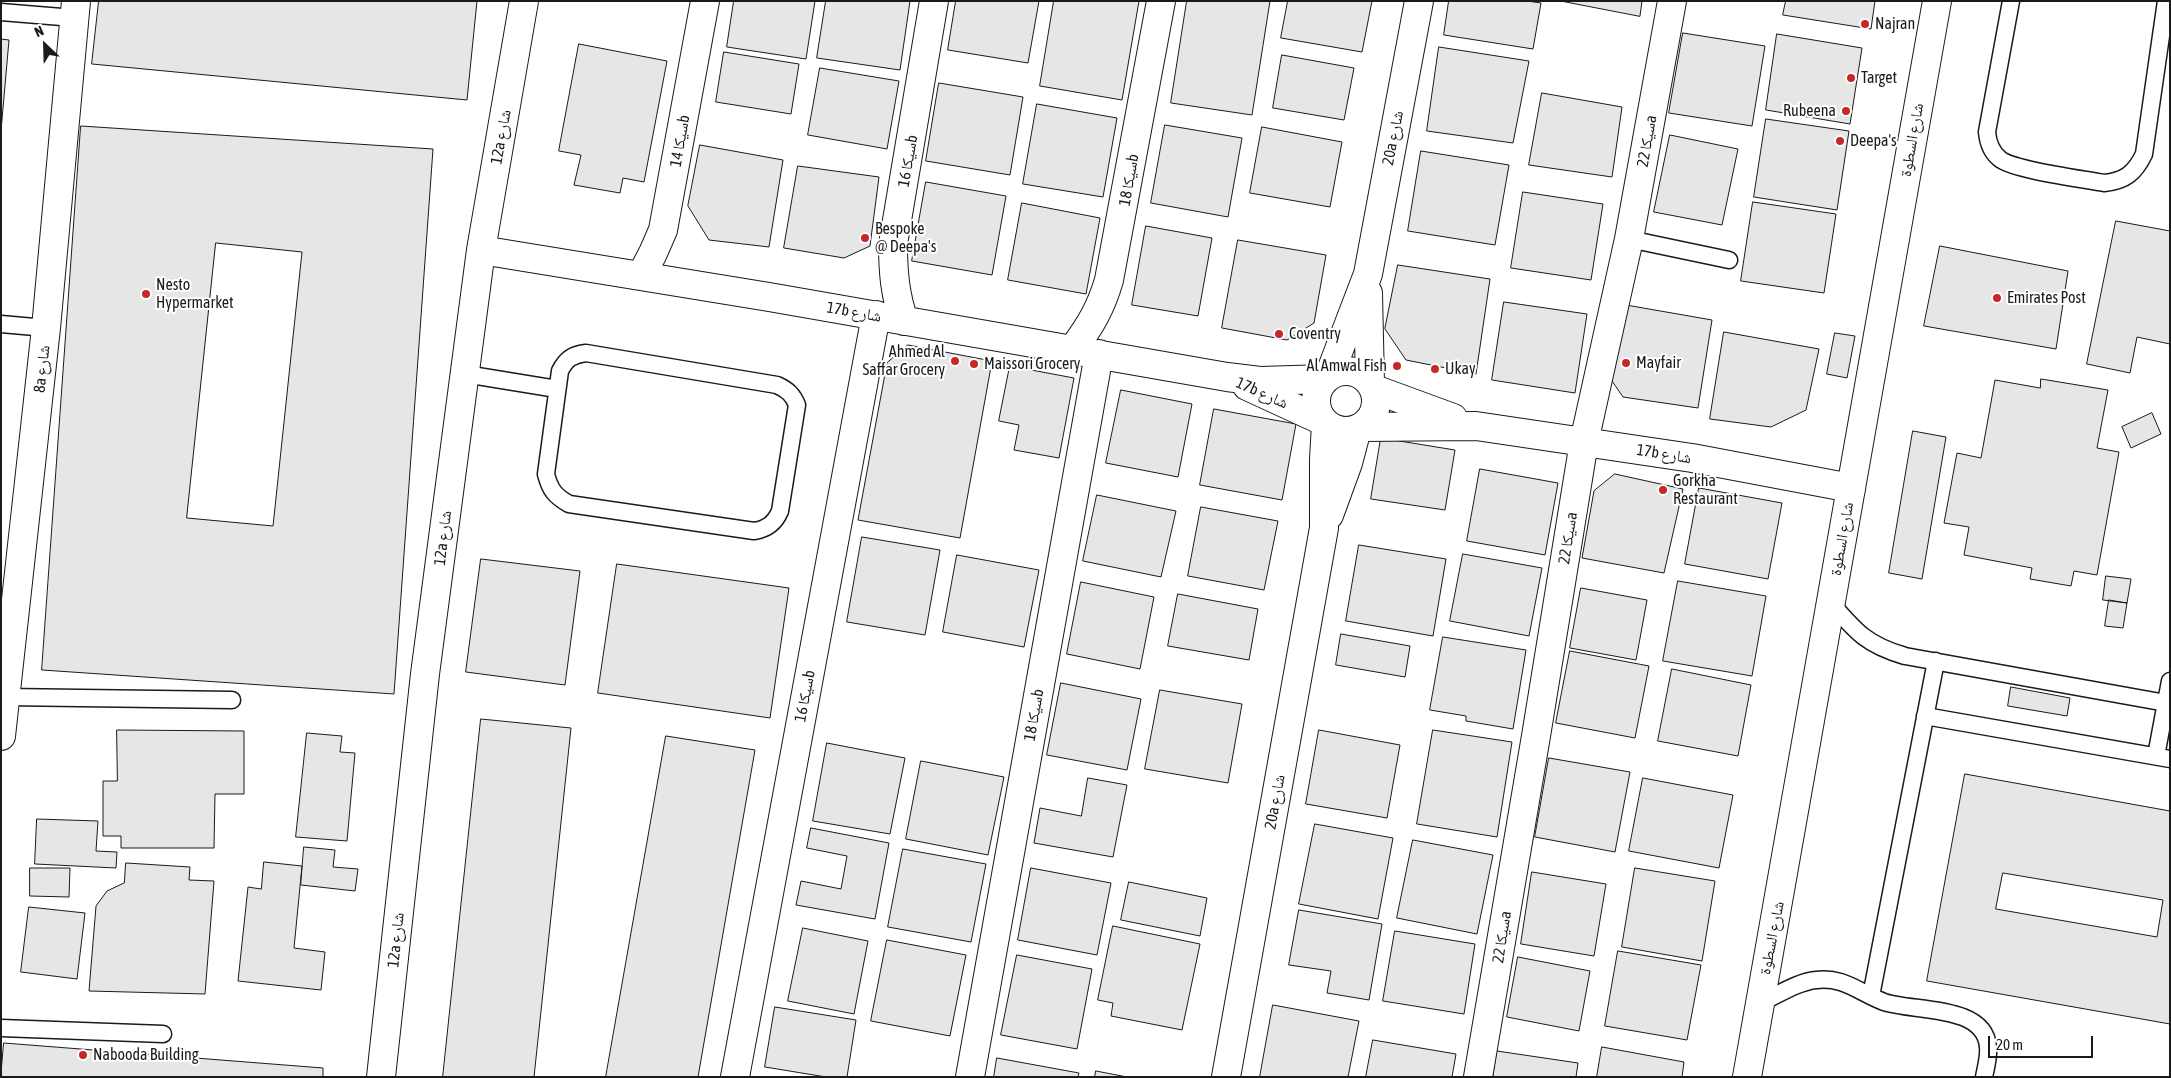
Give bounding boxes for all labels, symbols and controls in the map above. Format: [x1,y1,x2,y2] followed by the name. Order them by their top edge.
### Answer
[1875,14,1915,34] place label: Najran
[1859,18,1871,30] marker: Najran
[20,20,70,70] north arrow
[32,22,46,40] text: N
[1861,68,1897,88] place label: Target
[1845,72,1857,84] marker: Target
[1783,101,1836,121] place label: Rubeena
[1896,102,1928,178] street label: شارع السطوة
[1840,105,1852,117] marker: Rubeena
[487,108,515,166] street label: 12a شارع
[1378,109,1408,167] street label: 20a شارع
[666,113,694,169] street label: سيكا 14b
[1633,114,1661,168] street label: سيكا 22a
[1850,131,1897,151] place label: Deepa's
[894,133,922,189] street label: سيكا 16b
[1834,135,1846,147] marker: Deepa's
[1115,152,1143,208] street label: سيكا 18b
[875,219,936,257] place label: Bespoke @ Deepa's
[859,232,871,244] marker: Bespoke @ Deepa's
[156,275,234,313] place label: Nesto Hypermarket
[140,288,152,300] marker: Nesto Hypermarket
[2007,288,2086,308] place label: Emirates Post
[1991,292,2003,304] marker: Emirates Post
[825,298,883,326] street label: 17b شارع
[1289,324,1341,344] place label: Coventry
[1273,328,1285,340] marker: Coventry
[863,342,945,380] place label: Ahmed Al Saffar Grocery
[30,344,54,394] street label: 8a شارع
[1636,353,1681,373] place label: Mayfair
[984,354,1080,374] place label: Maissori Grocery
[949,355,961,367] marker: Ahmed Al Saffar Grocery
[1307,356,1387,376] place label: Al Amwal Fish
[1620,357,1632,369] marker: Mayfair
[968,358,980,370] marker: Maissori Grocery
[1445,359,1476,379] place label: Ukay
[1391,360,1403,372] marker: Al Amwal Fish
[1429,363,1441,375] marker: Ukay
[1233,373,1291,413] street label: 17b شارع
[1635,440,1693,468] street label: 17b شارع
[1673,471,1738,509] place label: Gorkha Restaurant
[1657,484,1669,496] marker: Gorkha Restaurant
[1826,501,1858,577] street label: شارع السطوة
[430,509,456,567] street label: 12a شارع
[1554,511,1582,565] street label: سيكا 22a
[791,668,819,724] street label: سيكا 16b
[1020,687,1048,743] street label: سيكا 18b
[1261,773,1289,831] street label: 20a شارع
[1755,900,1789,976] street label: شارع السطوة
[1488,910,1516,964] street label: سيكا 22a
[384,912,408,968] street label: 12a شارع
[1991,1026,2096,1058] scale bar
[1996,1036,2023,1053] text: 20 m
[93,1045,199,1065] place label: Nabooda Building
[77,1049,89,1061] marker: Nabooda Building

